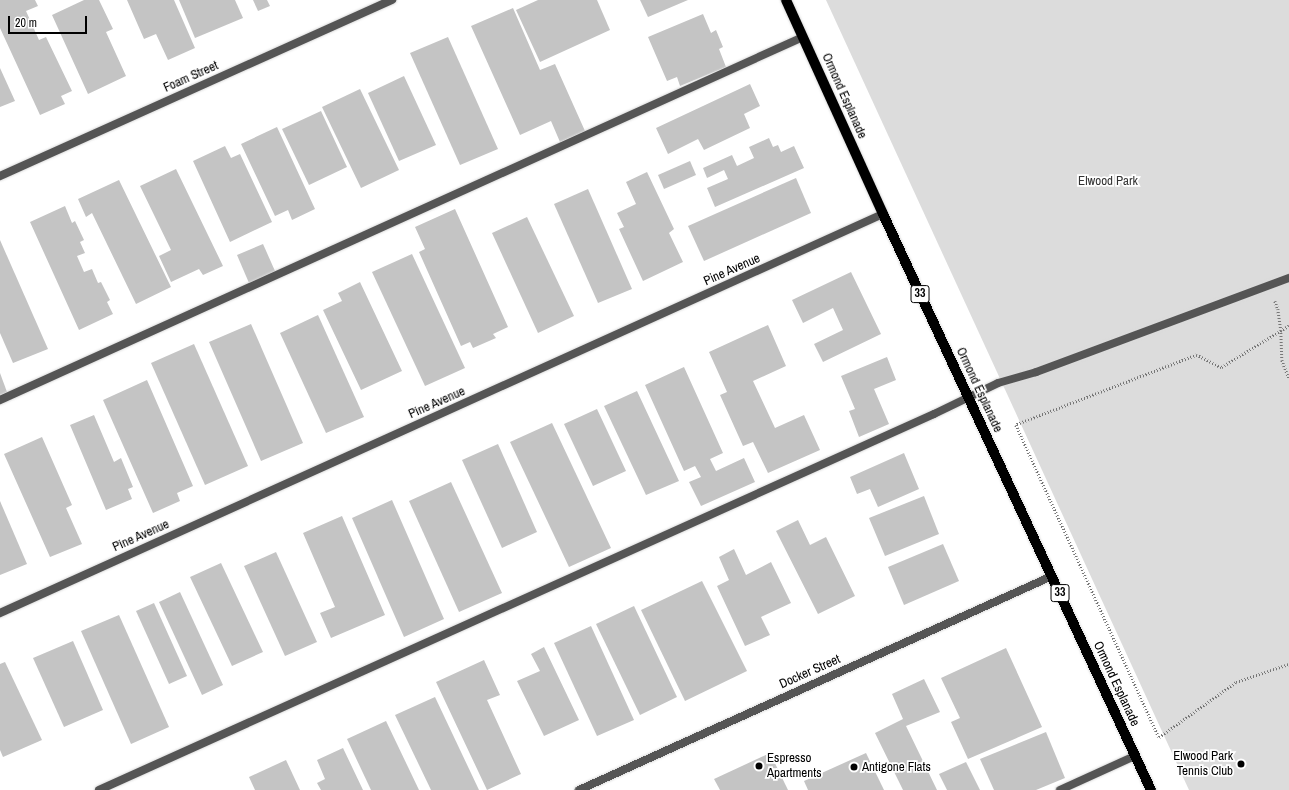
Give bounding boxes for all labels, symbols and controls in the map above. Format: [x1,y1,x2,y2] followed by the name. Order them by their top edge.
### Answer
[10,8,89,34] scale bar
[15,15,37,31] text: 20 m
[818,51,870,141] street label: Ormond Esplanade
[161,58,221,96] street label: Foam Street
[1078,173,1138,189] park label: Elwood Park
[701,250,763,290] street label: Pine Avenue
[910,284,930,304] road number: 33
[953,345,1005,435] street label: Ormond Esplanade
[406,383,468,423] street label: Pine Avenue
[110,516,172,556] street label: Pine Avenue
[1050,583,1070,603] road number: 33
[1090,639,1142,729] street label: Ormond Esplanade
[777,652,843,692] street label: Docker Street
[1173,749,1233,780] place label: Elwood Park Tennis Club
[767,751,822,782] place label: Espresso Apartments
[862,759,931,775] place label: Antigone Flats
[1236,759,1246,769] marker: Elwood Park Tennis Club
[754,761,764,771] marker: Espresso Apartments
[849,762,859,772] marker: Antigone Flats

